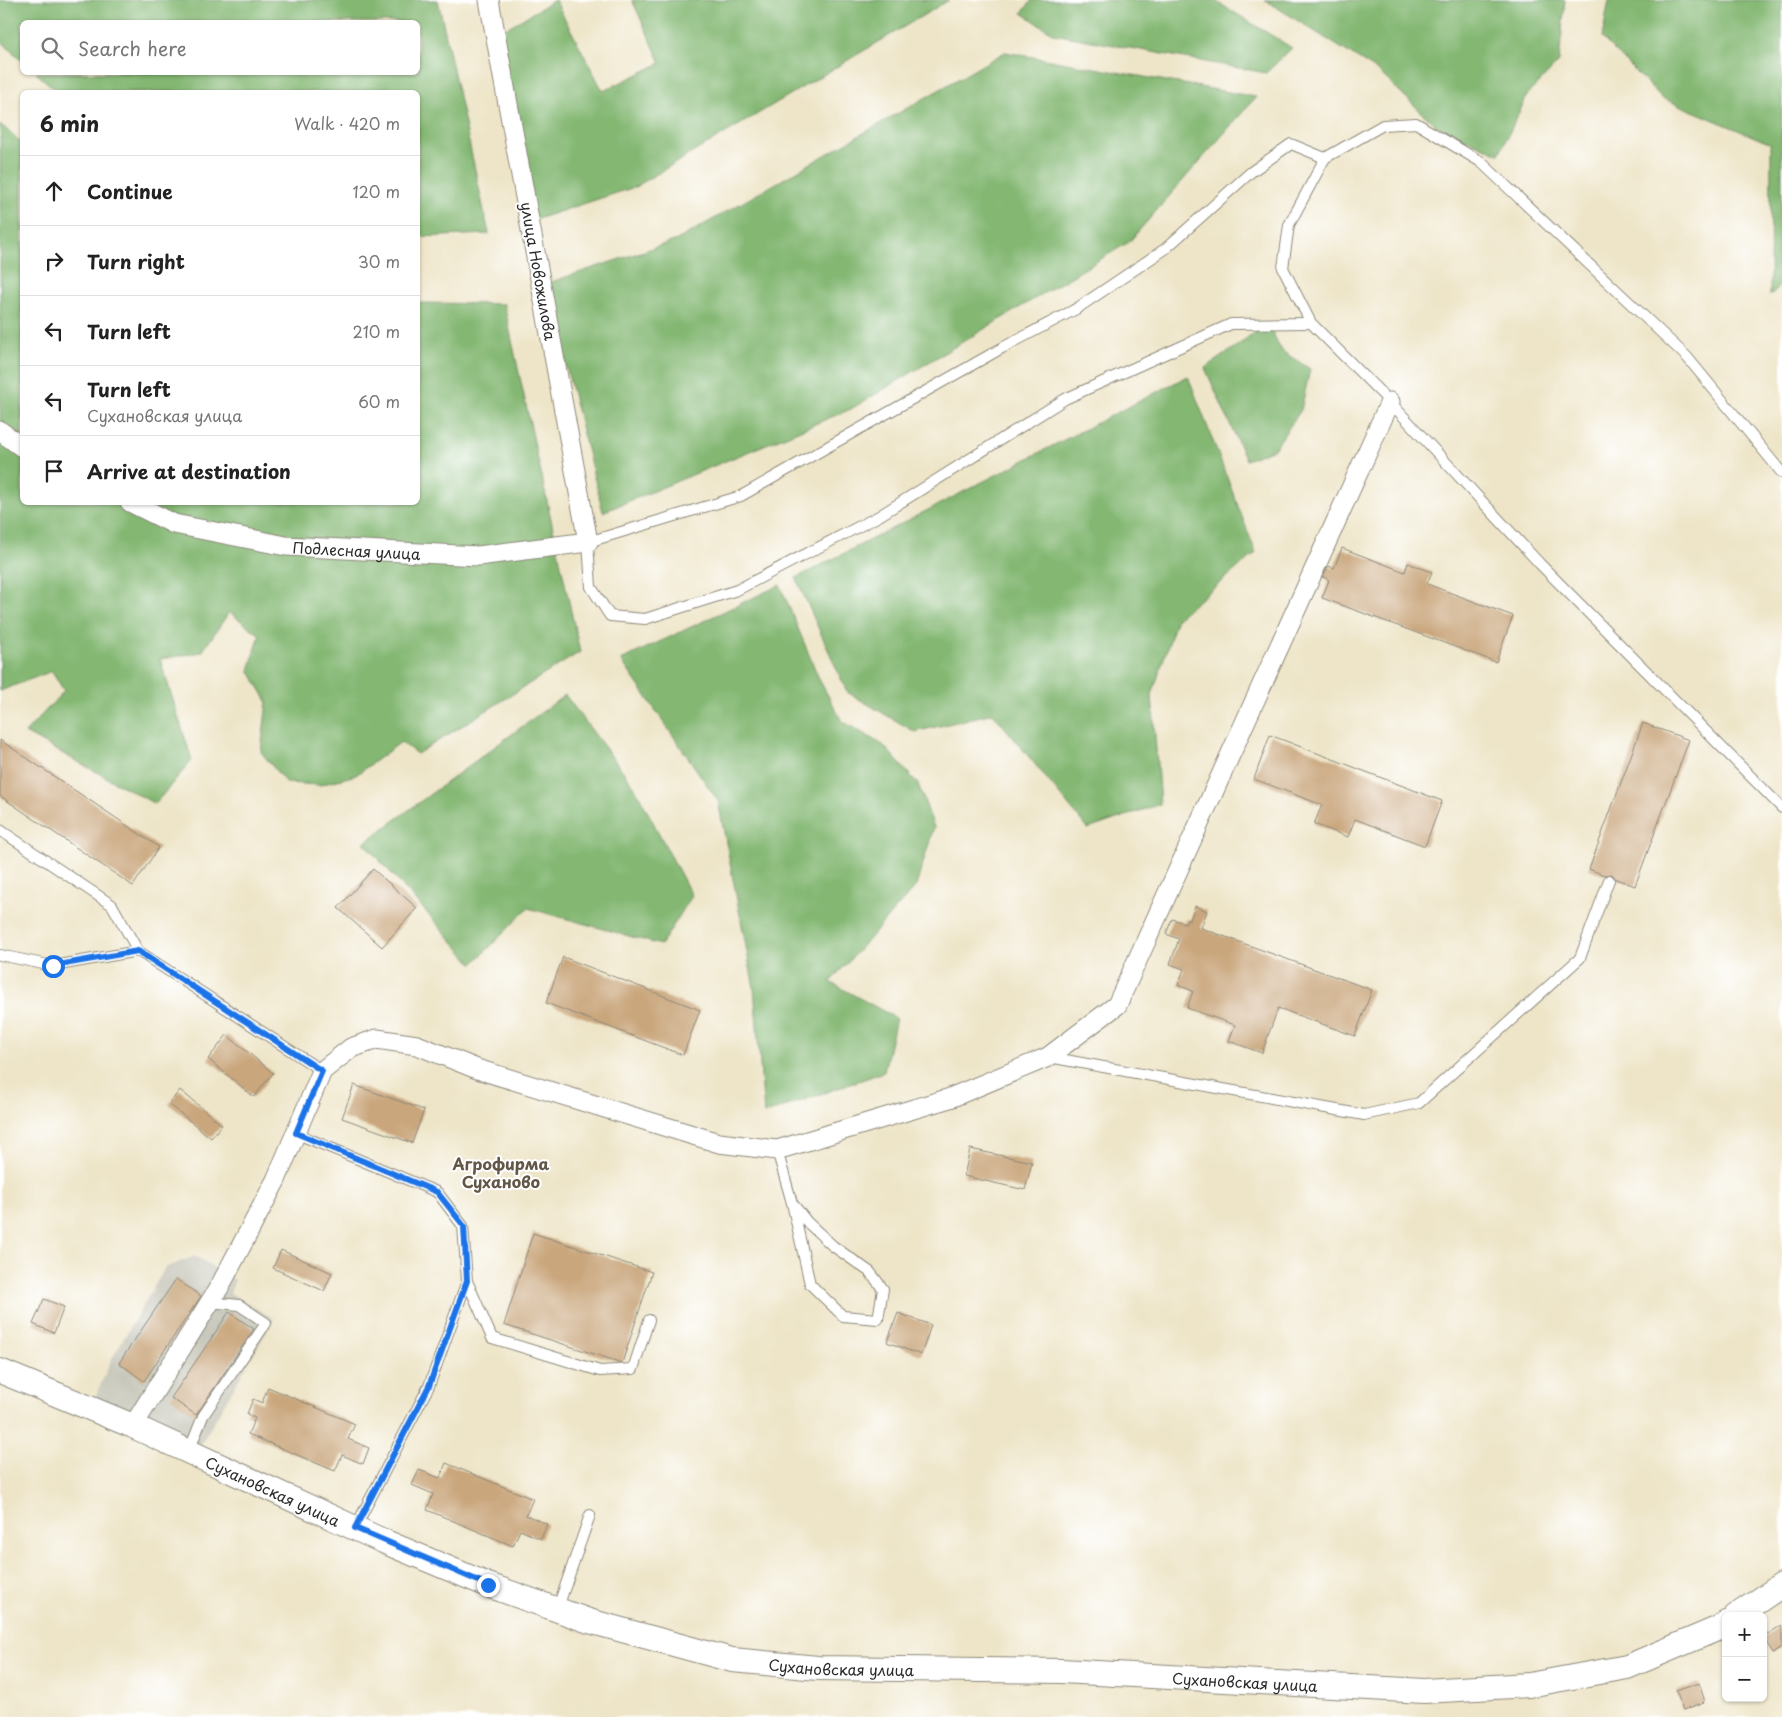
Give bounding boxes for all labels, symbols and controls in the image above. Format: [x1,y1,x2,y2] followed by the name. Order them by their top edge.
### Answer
[20,20,420,75] search box
[38,34,66,62] icon: search
[78,34,187,62] text: Search here
[40,107,99,139] text: 6 min
[294,111,400,135] text: Walk · 420 m
[40,177,68,205] icon: ahead
[87,177,173,205] text: Continue
[353,179,400,203] text: 120 m
[515,200,563,343] street label: улица Новожилова
[40,247,68,275] icon: right
[87,247,185,275] text: Turn right
[358,249,400,273] text: 30 m
[40,317,68,345] icon: left
[87,317,171,345] text: Turn left
[352,319,400,343] text: 210 m
[87,375,171,403] text: Turn left
[40,387,68,415] icon: left
[358,389,400,413] text: 60 m
[87,403,242,427] text: Сухановская улица
[40,457,68,485] icon: arrive
[87,457,291,485] text: Arrive at destination
[292,535,422,565] street label: Подлесная улица
[42,955,65,978] route start
[452,1151,550,1193] district label: Агрофирма Суханово
[202,1449,344,1532] street label: Сухановская улица
[477,1574,500,1597] route end
[1722,1612,1767,1702] map controls
[1722,1612,1767,1657] button: +
[768,1652,915,1681] street label: Сухановская улица
[1722,1657,1767,1702] button: −
[1172,1666,1319,1697] street label: Сухановская улица

